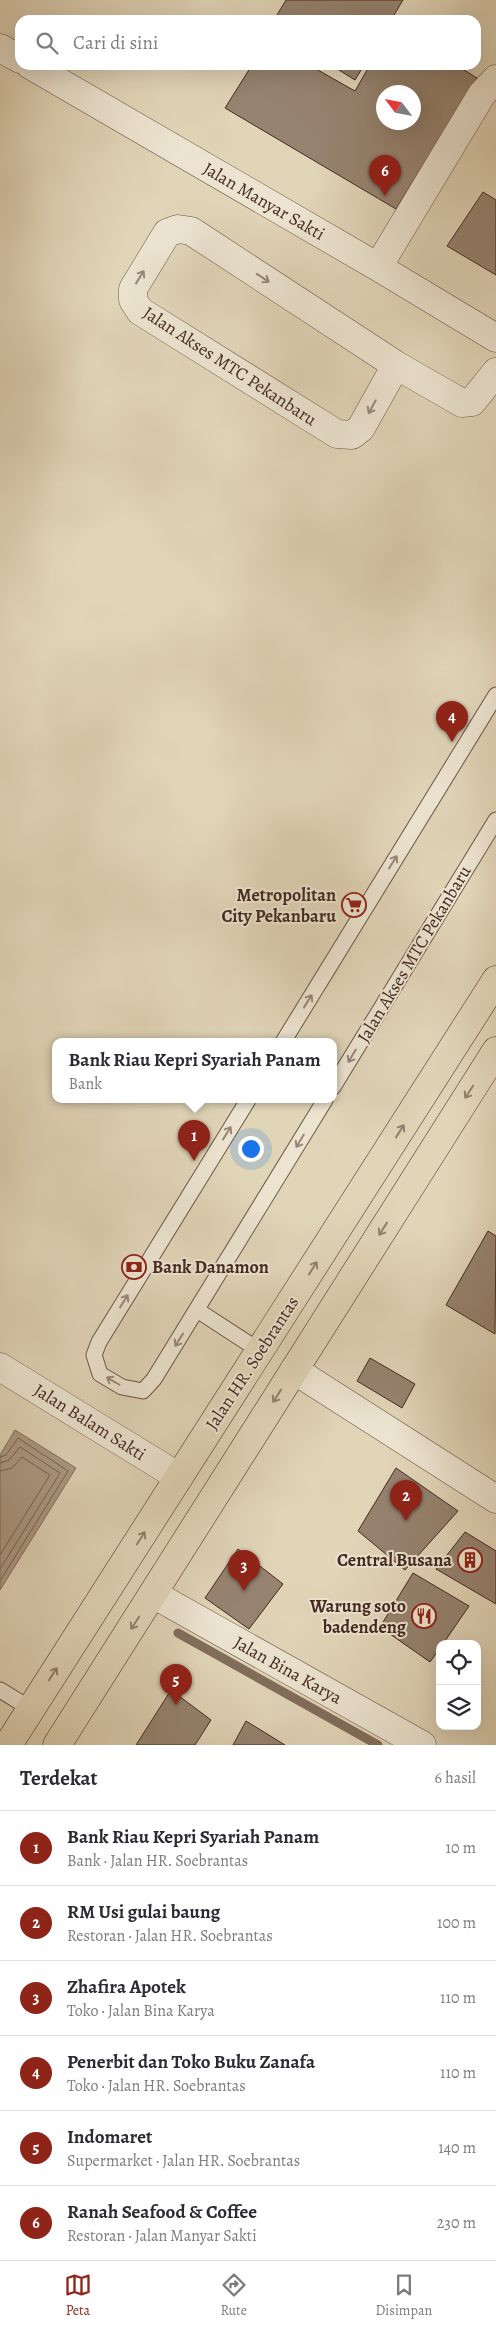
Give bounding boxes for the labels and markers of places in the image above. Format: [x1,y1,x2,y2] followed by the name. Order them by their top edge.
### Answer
[369,155,401,196] pin: 6
[436,701,468,742] pin: 4
[221,883,336,928] place label: Metropolitan City Pekanbaru
[341,892,367,918] supermarket icon: Metropolitan City Pekanbaru
[178,1120,210,1161] pin: 1
[121,1254,147,1280] bank icon: Bank Danamon
[152,1255,269,1279] place label: Bank Danamon
[390,1480,422,1521] pin: 2
[457,1547,483,1573] building icon: Central Busana
[337,1548,452,1572] place label: Central Busana
[228,1550,260,1591] pin: 3
[309,1594,407,1639] place label: Warung soto badendeng
[411,1603,437,1629] restaurant icon: Warung soto badendeng
[160,1664,192,1705] pin: 5

